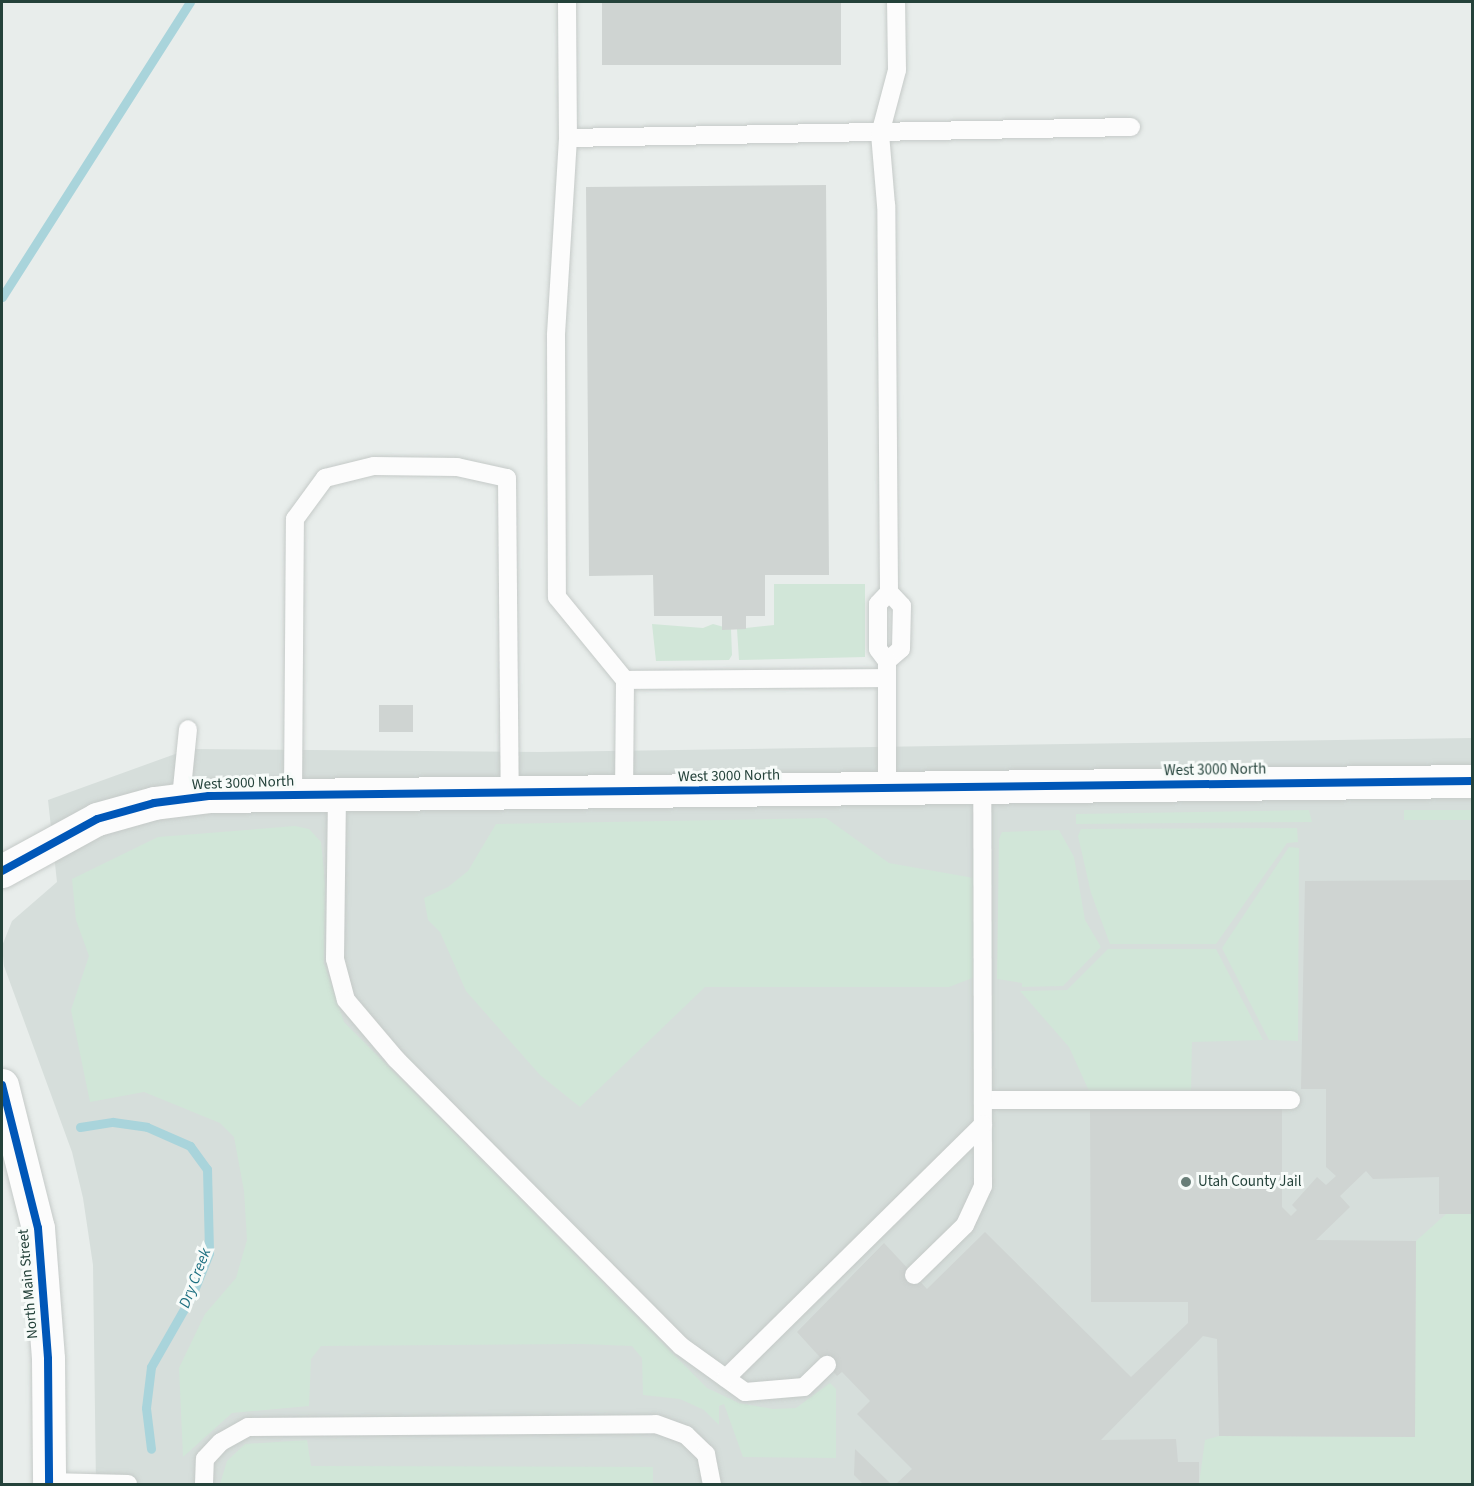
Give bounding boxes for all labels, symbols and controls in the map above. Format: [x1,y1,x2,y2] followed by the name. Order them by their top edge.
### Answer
[1164,760,1266,780] street label: West 3000 North
[678,766,780,786] street label: West 3000 North
[192,772,294,794] street label: West 3000 North
[1198,1173,1302,1191] place label: Utah County Jail
[1179,1175,1193,1189] marker: Utah County Jail
[14,1228,42,1340] street label: North Main Street
[175,1245,215,1311] water label: Dry Creek

